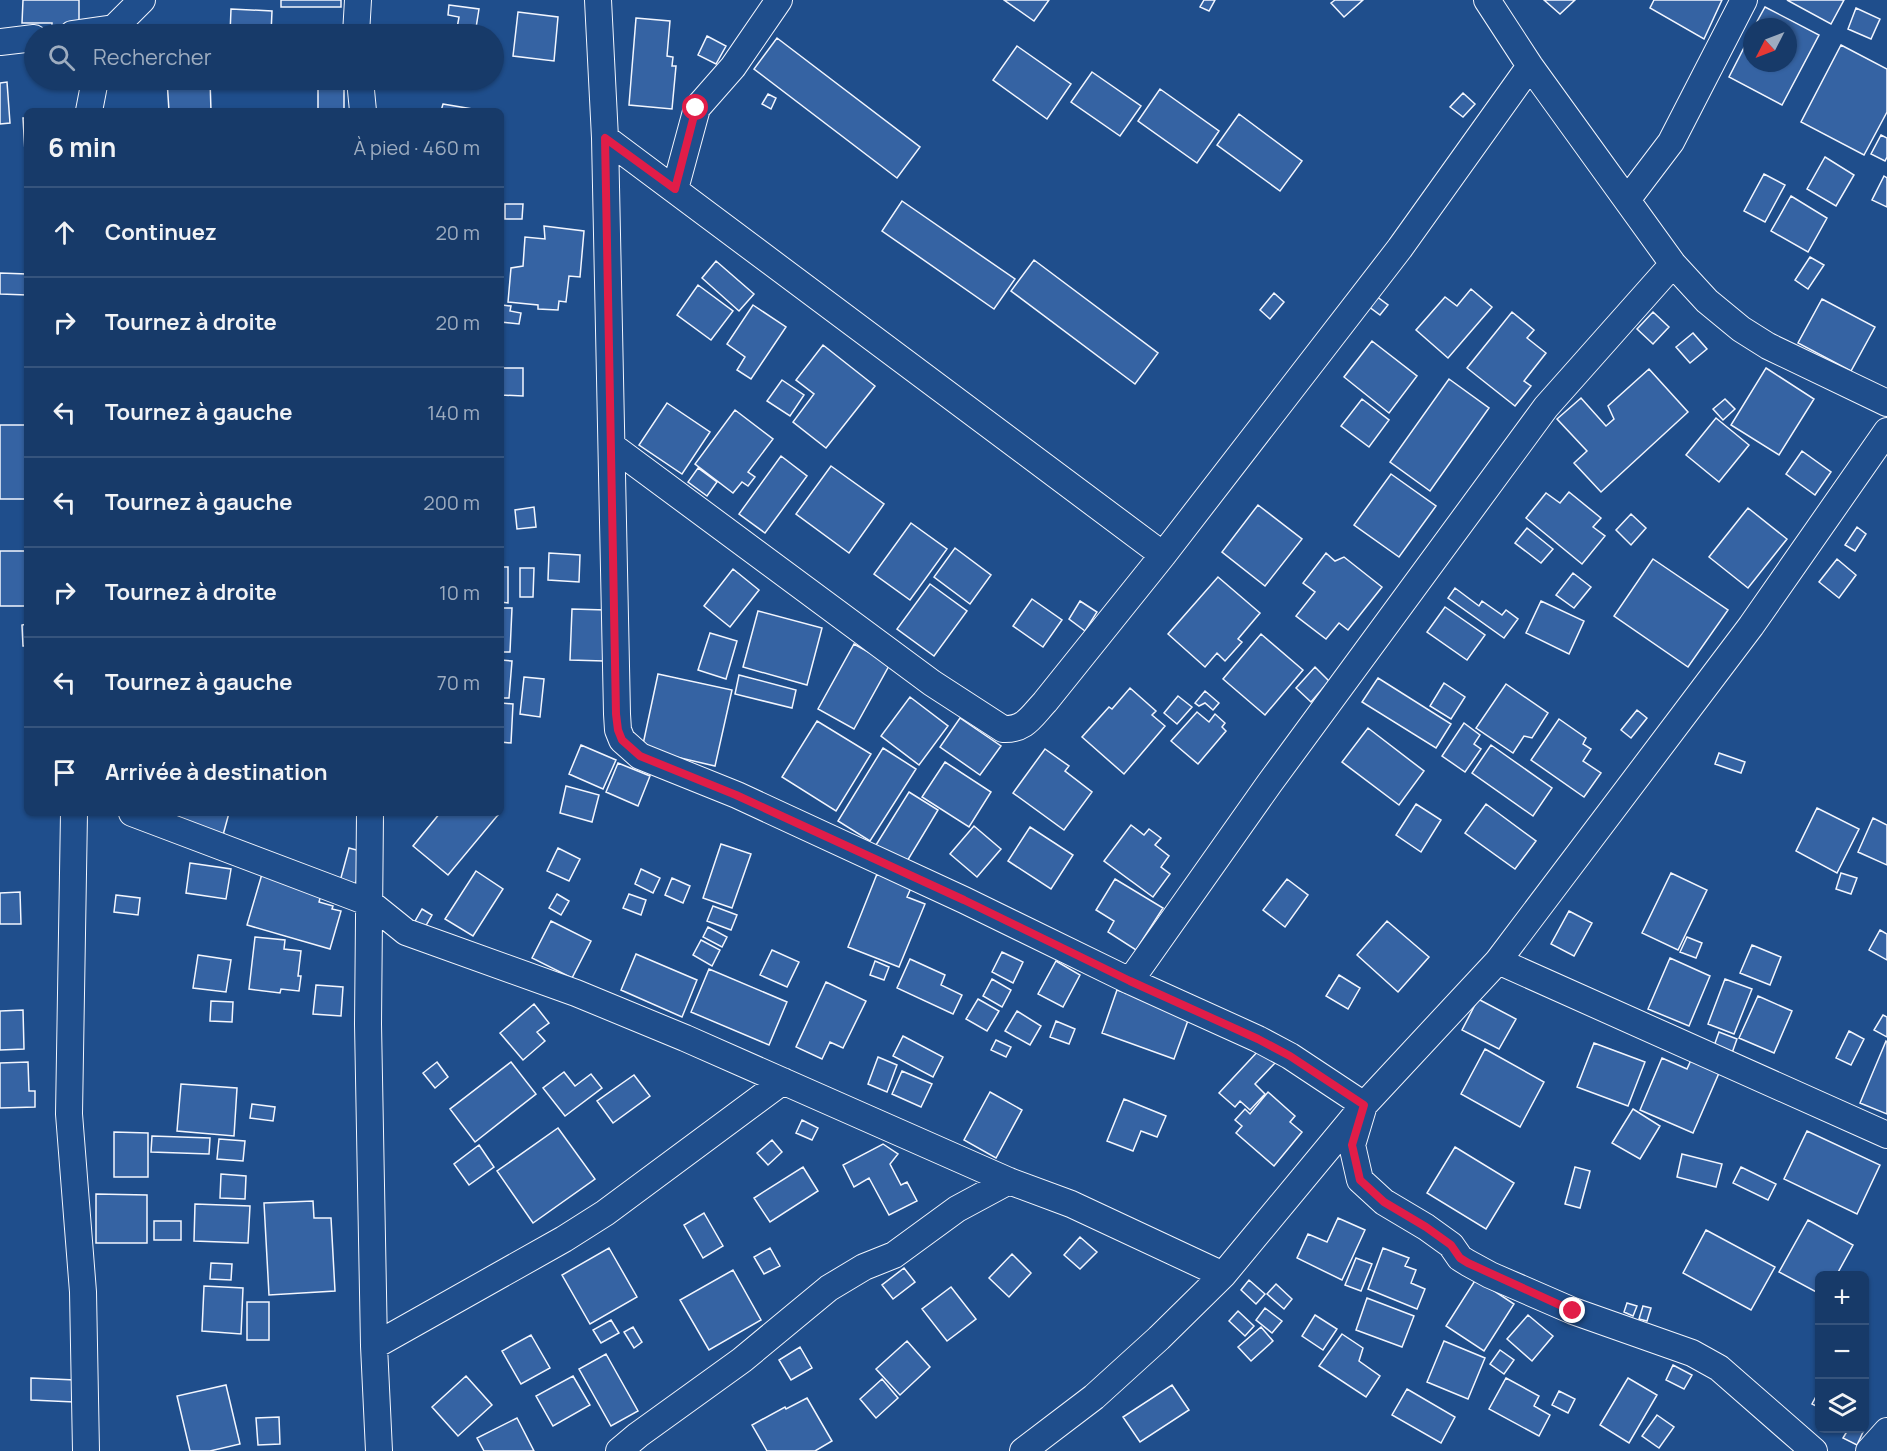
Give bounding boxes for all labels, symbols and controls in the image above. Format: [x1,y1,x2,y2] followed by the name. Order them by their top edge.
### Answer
[1743,18,1797,72] north arrow
[24,24,504,90] search box
[45,41,78,74] icon: search
[93,42,212,72] text: Rechercher
[682,94,708,120] route start
[48,129,116,165] text: 6 min
[353,134,480,161] text: À pied · 460 m
[48,216,81,249] icon: ahead
[105,217,217,247] text: Continuez
[435,219,480,246] text: 20 m
[48,306,81,339] icon: right
[105,307,277,337] text: Tournez à droite
[435,309,480,336] text: 20 m
[48,396,81,429] icon: left
[105,397,292,427] text: Tournez à gauche
[427,399,480,426] text: 140 m
[48,486,81,519] icon: left
[105,487,292,517] text: Tournez à gauche
[423,489,480,516] text: 200 m
[48,576,81,609] icon: right
[105,577,277,607] text: Tournez à droite
[439,579,480,606] text: 10 m
[48,666,81,699] icon: left
[105,667,292,697] text: Tournez à gauche
[437,669,480,696] text: 70 m
[48,756,81,789] icon: arrive
[105,757,328,787] text: Arrivée à destination
[1815,1271,1869,1433] map controls
[1815,1271,1869,1325] button: +
[1559,1297,1585,1323] route end
[1815,1325,1869,1379] button: −
[1815,1379,1869,1433] button: layers

